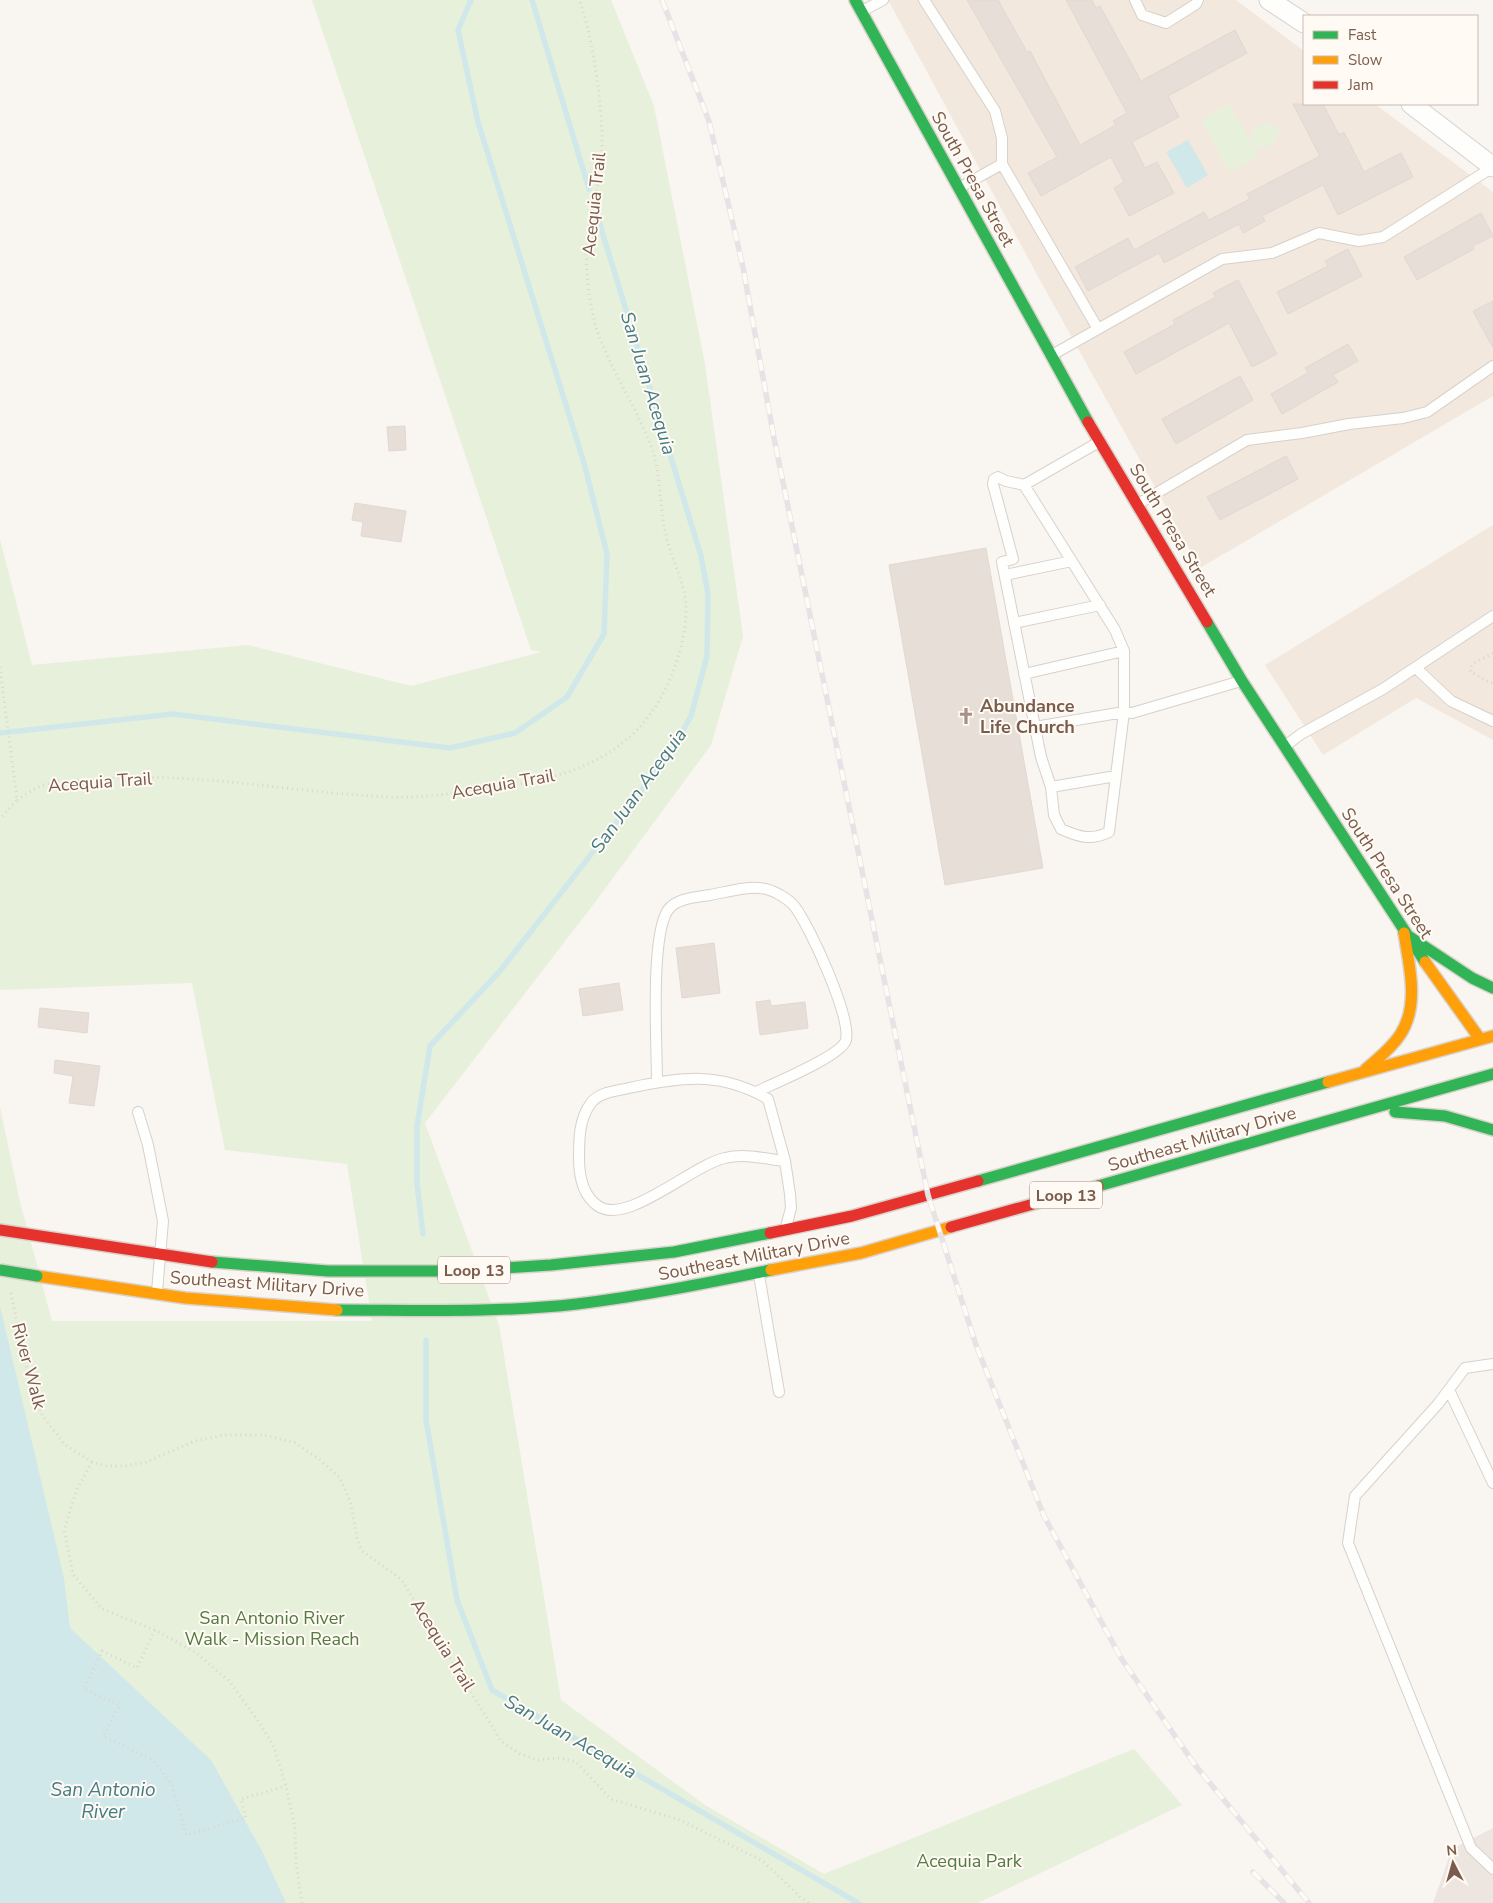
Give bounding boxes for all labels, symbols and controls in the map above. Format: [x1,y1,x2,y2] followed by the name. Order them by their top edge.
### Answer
[1303,15,1478,105] legend
[1348,25,1377,45] text: Fast
[1348,50,1383,70] text: Slow
[1347,75,1374,95] text: Jam
[926,107,1021,252] street label: South Presa Street
[577,150,611,257] street label: Acequia Trail
[614,308,682,458] water label: San Juan Acequia
[1124,459,1223,602] street label: South Presa Street
[980,694,1075,739] place label: Abundance Life Church
[956,706,976,726] church icon: Abundance Life Church
[585,723,693,858] water label: San Juan Acequia
[449,763,557,805] street label: Acequia Trail
[47,766,154,798] street label: Acequia Trail
[1336,803,1439,944] street label: South Presa Street
[1105,1101,1299,1177] street label: Southeast Military Drive
[1030,1182,1102,1208] road number: Loop 13
[656,1226,852,1286] street label: Southeast Military Drive
[438,1256,510,1284] road number: Loop 13
[169,1265,365,1303] street label: Southeast Military Drive
[6,1320,52,1413] street label: River Walk
[405,1594,481,1696] street label: Acequia Trail
[185,1606,359,1651] park label: San Antonio River Walk - Mission Reach
[500,1688,641,1785] water label: San Juan Acequia
[51,1777,155,1825] water label: San Antonio River
[1428,1838,1478,1888] north arrow
[1445,1841,1458,1861] text: N
[916,1849,1023,1873] park label: Acequia Park

